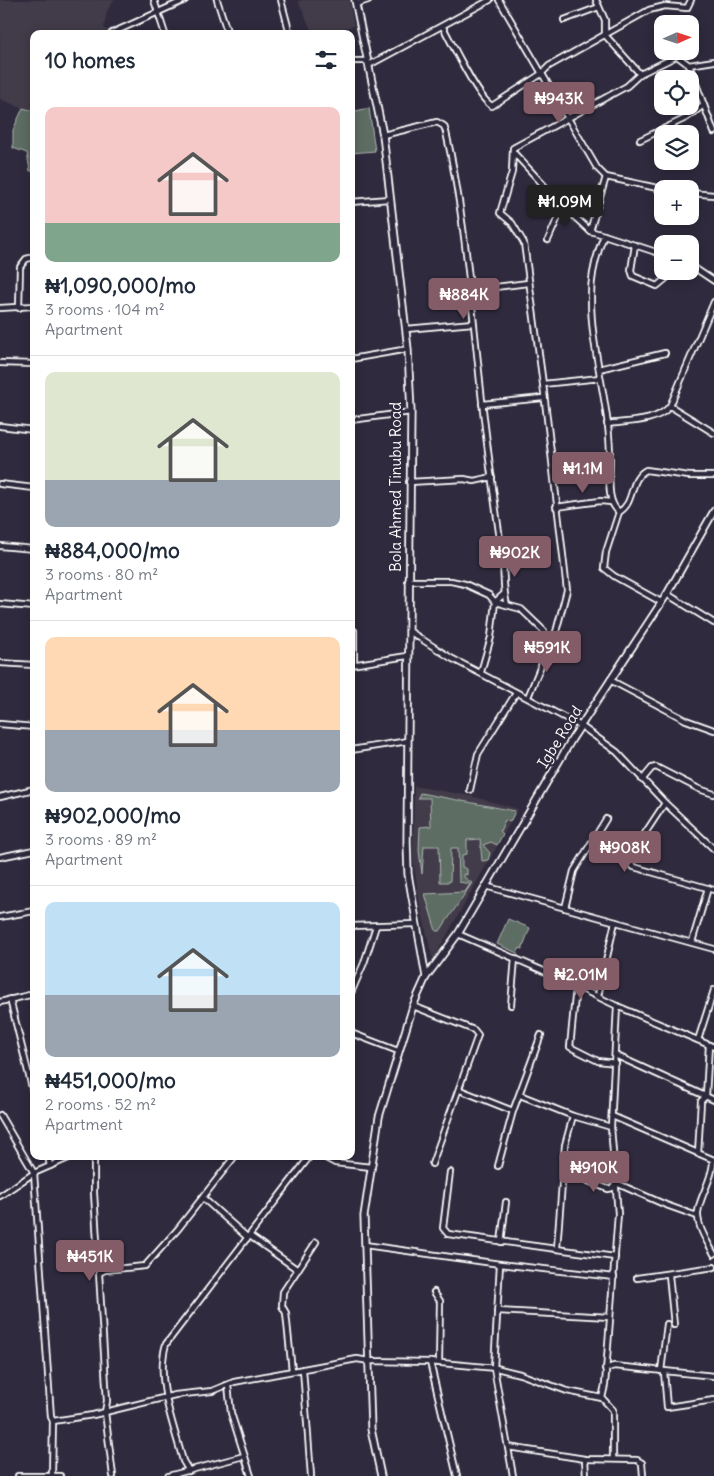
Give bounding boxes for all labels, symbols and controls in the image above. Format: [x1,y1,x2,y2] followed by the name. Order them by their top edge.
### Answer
[654,15,699,60] north arrow
[654,15,699,280] map controls
[312,46,340,74] icon: filters
[45,47,135,74] text: 10 homes
[654,70,699,115] button: locate
[524,82,594,124] pin: ₦943K
[535,88,583,108] text: ₦943K
[654,125,699,170] button: layers
[148,139,238,229] icon: home
[654,180,699,225] button: +
[524,184,606,227] pin: ₦1.09M
[538,191,592,211] text: ₦1.09M
[654,235,699,280] button: −
[45,272,196,299] text: ₦1,090,000/mo
[429,278,499,320] pin: ₦884K
[439,284,489,304] text: ₦884K
[45,299,165,319] text: 3 rooms · 104 m²
[45,319,123,339] text: Apartment
[386,402,405,572] street label: Bola Ahmed Tinubu Road
[148,405,238,495] icon: home
[548,452,618,494] pin: ₦1.1M
[563,458,603,478] text: ₦1.1M
[480,536,550,578] pin: ₦902K
[45,537,180,564] text: ₦884,000/mo
[490,542,540,562] text: ₦902K
[45,564,158,584] text: 3 rooms · 80 m²
[45,584,123,604] text: Apartment
[512,630,582,673] pin: ₦591K
[524,637,570,657] text: ₦591K
[148,670,238,760] icon: home
[533,702,586,771] street label: Igbe Road
[45,802,181,829] text: ₦902,000/mo
[45,829,157,849] text: 3 rooms · 89 m²
[590,830,660,873] pin: ₦908K
[600,837,650,857] text: ₦908K
[45,849,123,869] text: Apartment
[148,935,238,1025] icon: home
[540,958,622,1000] pin: ₦2.01M
[554,964,608,984] text: ₦2.01M
[45,1067,176,1094] text: ₦451,000/mo
[45,1094,156,1114] text: 2 rooms · 52 m²
[45,1114,123,1134] text: Apartment
[559,1150,629,1193] pin: ₦910K
[570,1157,618,1177] text: ₦910K
[55,1240,125,1282] pin: ₦451K
[67,1246,113,1266] text: ₦451K

